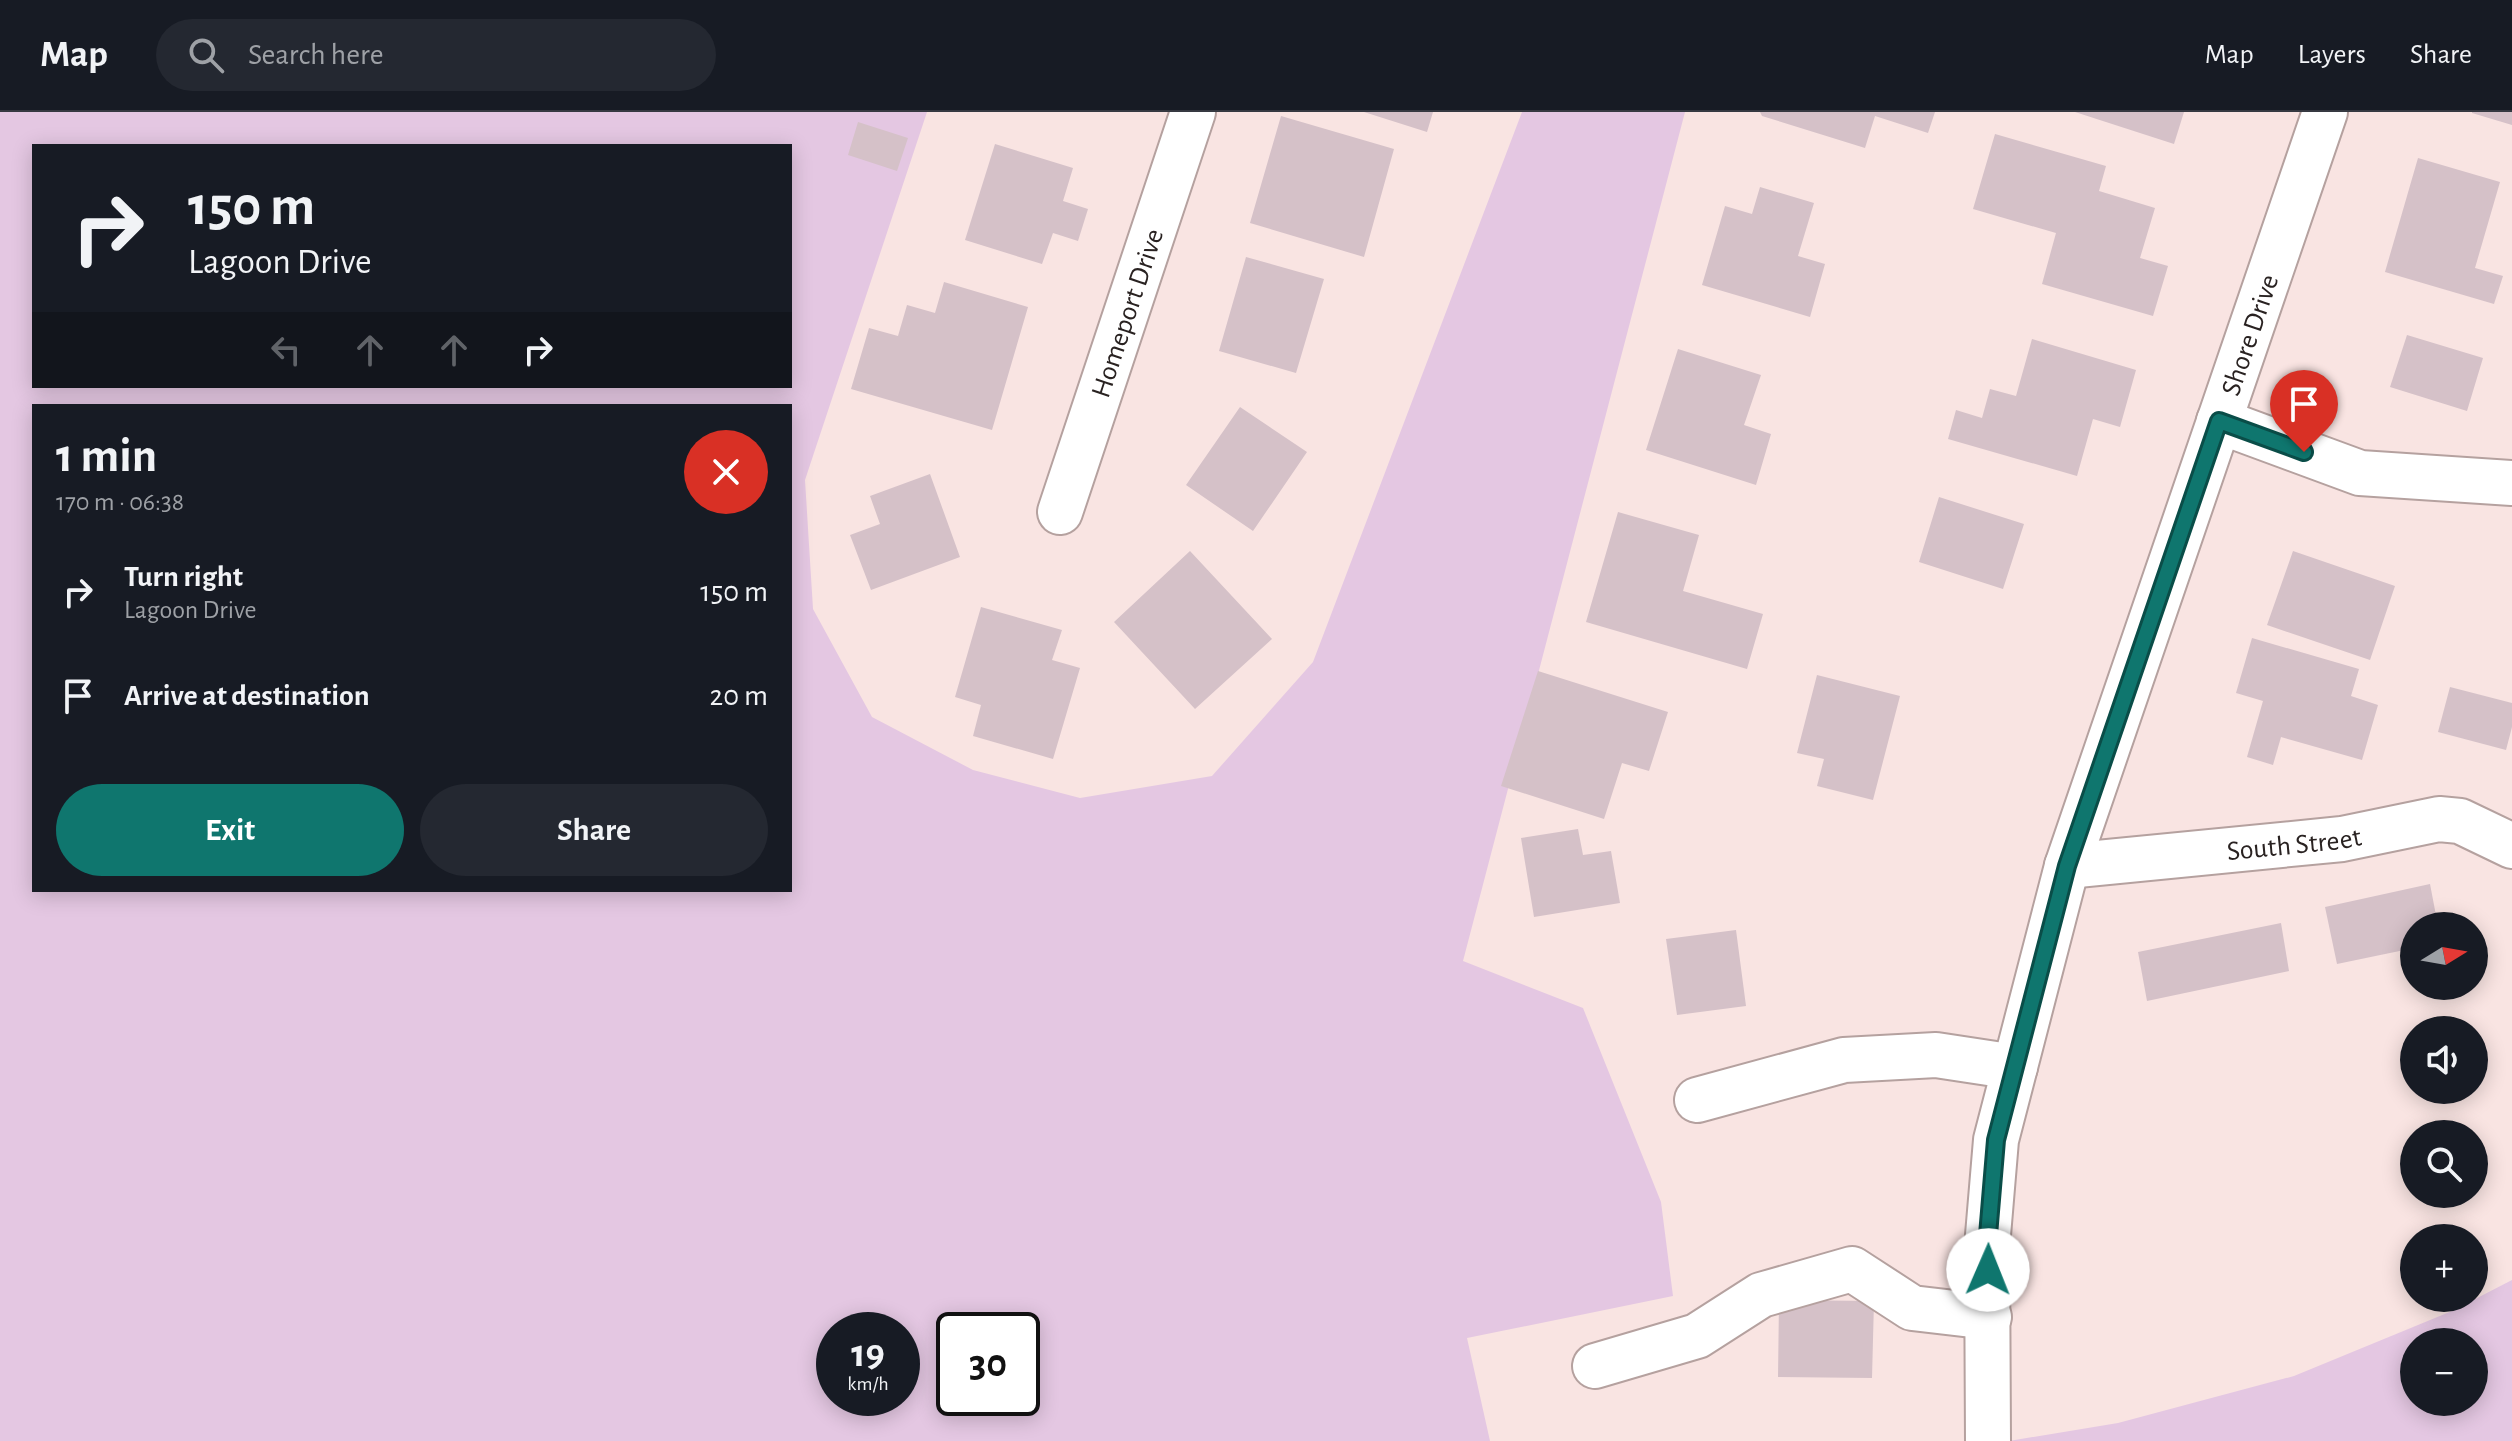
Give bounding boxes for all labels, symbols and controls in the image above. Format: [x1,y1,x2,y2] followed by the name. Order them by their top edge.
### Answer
[156,19,716,91] search box
[184,33,228,77] icon: search
[40,36,108,74] text: Map
[248,40,384,70] text: Search here
[2205,41,2254,69] text: Map
[2298,41,2366,69] text: Layers
[2410,41,2472,69] text: Share
[56,176,160,280] icon: right
[188,179,315,235] text: 150 m
[1087,225,1169,401] street label: Homeport Drive
[188,244,372,280] text: Lagoon Drive
[2217,271,2284,399] street label: Shore Drive
[264,328,308,372] icon: left
[348,328,392,372] icon: ahead
[432,328,476,372] icon: ahead
[516,328,560,372] icon: right
[2270,370,2338,452] pin
[2282,382,2326,426] icon: arrive
[684,430,768,514] button: close
[56,433,157,481] text: 1 min
[56,489,184,515] text: 170 m · 06:38
[124,562,243,592] text: Turn right
[56,570,100,614] icon: right
[700,577,768,607] text: 150 m
[124,597,257,623] text: Lagoon Drive
[56,674,100,718] icon: arrive
[124,681,370,711] text: Arrive at destination
[710,681,768,711] text: 20 m
[56,784,404,876] button: Exit
[420,784,768,876] button: Share
[2226,823,2364,866] street label: South Street
[2400,912,2488,1000] north arrow
[2400,912,2488,1416] map controls
[2400,1016,2488,1104] button: sound
[2400,1120,2488,1208] button: search
[2400,1224,2488,1312] button: +
[1946,1228,2030,1312] position arrow
[936,1312,1040,1416] speed limit sign: 30
[2400,1328,2488,1416] button: −
[851,1334,885,1374] text: 19
[847,1374,889,1394] text: km/h

